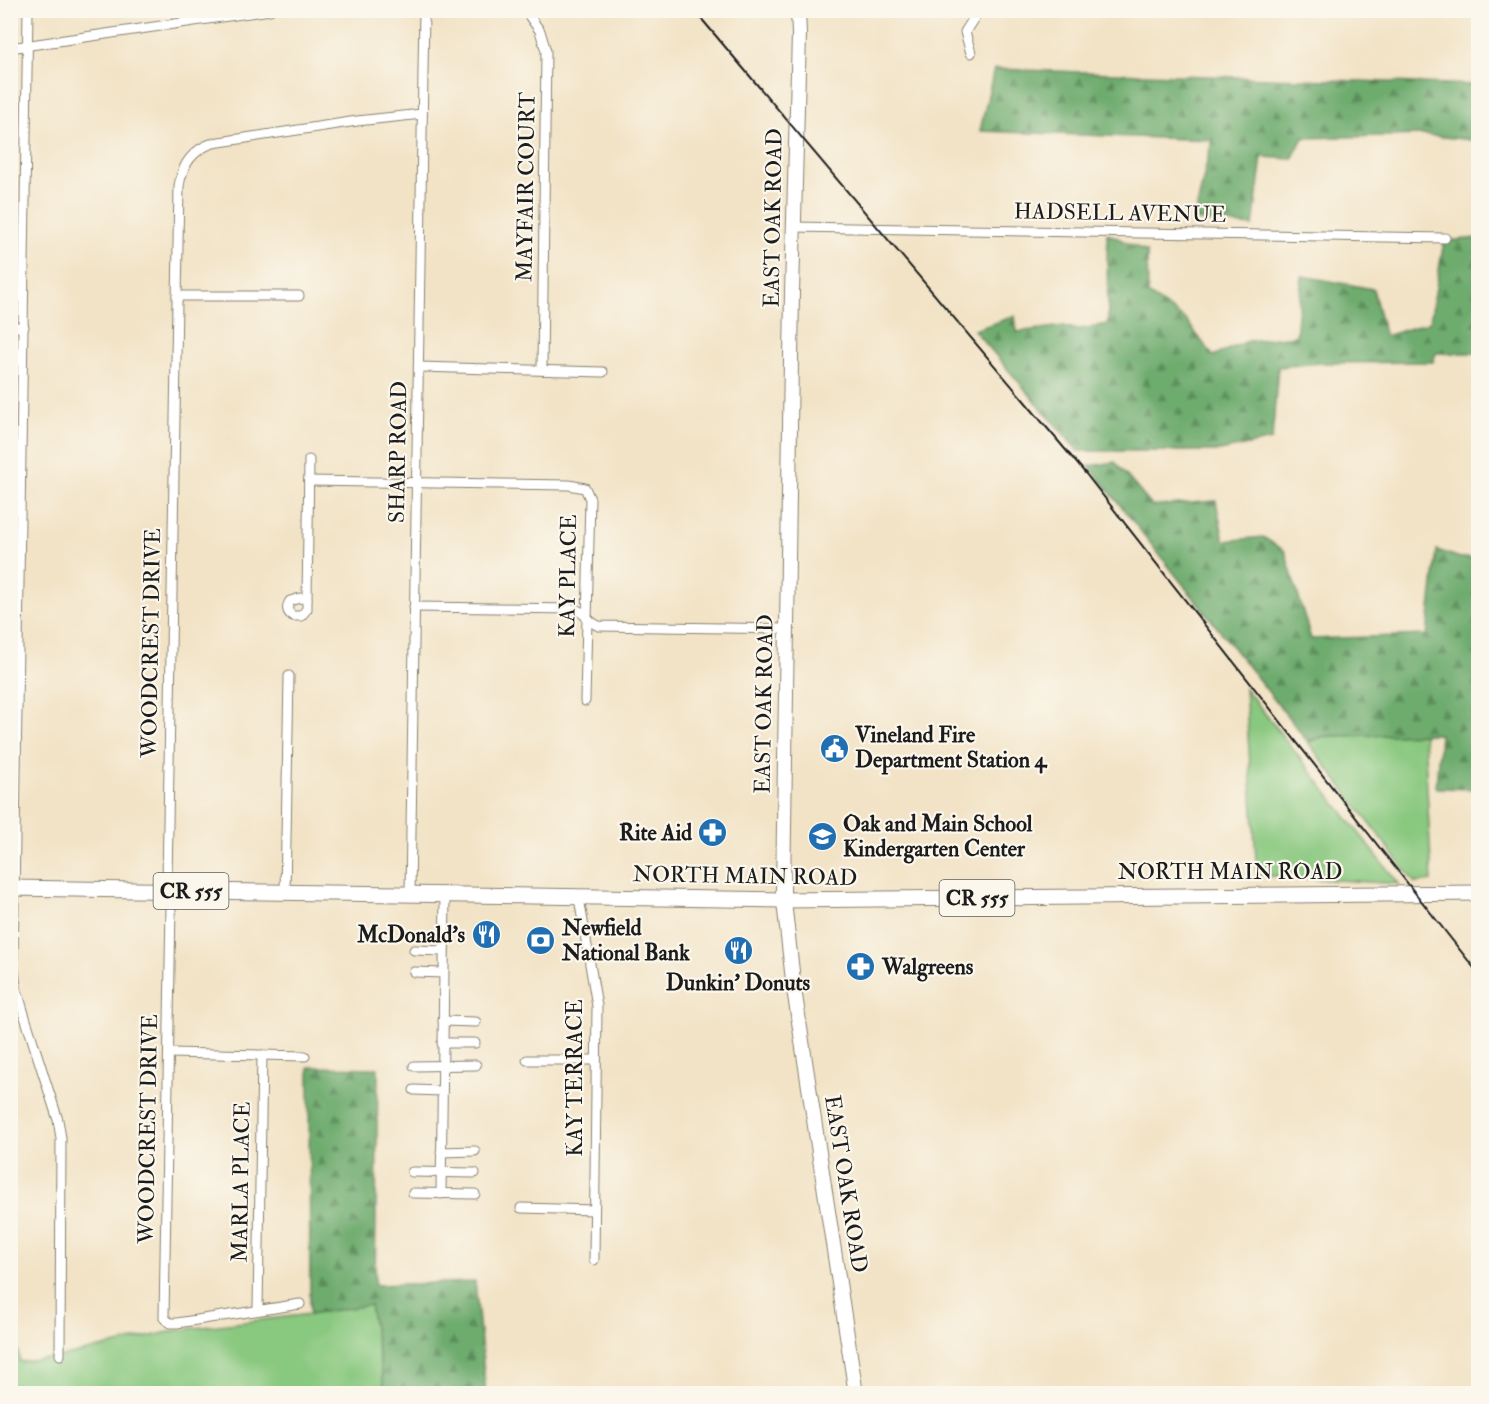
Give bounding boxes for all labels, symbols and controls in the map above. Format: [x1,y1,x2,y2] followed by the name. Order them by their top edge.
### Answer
[510,91,542,282] street label: MAYFAIR COURT
[757,128,789,308] street label: EAST OAK ROAD
[1014,197,1227,229] street label: HADSELL AVENUE
[383,381,413,523] street label: SHARP ROAD
[553,514,583,638] street label: KAY PLACE
[135,528,167,759] street label: WOODCREST DRIVE
[748,614,780,794] street label: EAST OAK ROAD
[854,721,1049,775] place label: Vineland Fire Department Station 4
[818,732,850,764] public building icon: Vineland Fire Department Station 4
[843,810,1033,864] place label: Oak and Main School Kindergarten Center
[697,817,729,849] pharmacy icon: Rite Aid
[619,819,692,847] place label: Rite Aid
[806,821,838,853] school or university icon: Oak and Main School Kindergarten Center
[1118,858,1342,886] street label: NORTH MAIN ROAD
[632,860,858,892] street label: NORTH MAIN ROAD
[154,873,228,909] road number: CR 555
[940,880,1014,916] road number: CR 555
[561,914,690,967] place label: Newfield National Bank
[470,919,502,951] restaurant icon: McDonald's
[356,921,465,949] place label: McDonald's
[525,925,557,957] bank icon: Newfield National Bank
[722,935,754,967] restaurant icon: Dunkin' Donuts
[845,951,877,983] pharmacy icon: Walgreens
[881,953,974,982] place label: Walgreens
[666,969,811,997] place label: Dunkin' Donuts
[561,999,589,1157] street label: KAY TERRACE
[132,1014,164,1245] street label: WOODCREST DRIVE
[818,1093,874,1275] street label: EAST OAK ROAD
[226,1101,256,1263] street label: MARLA PLACE

